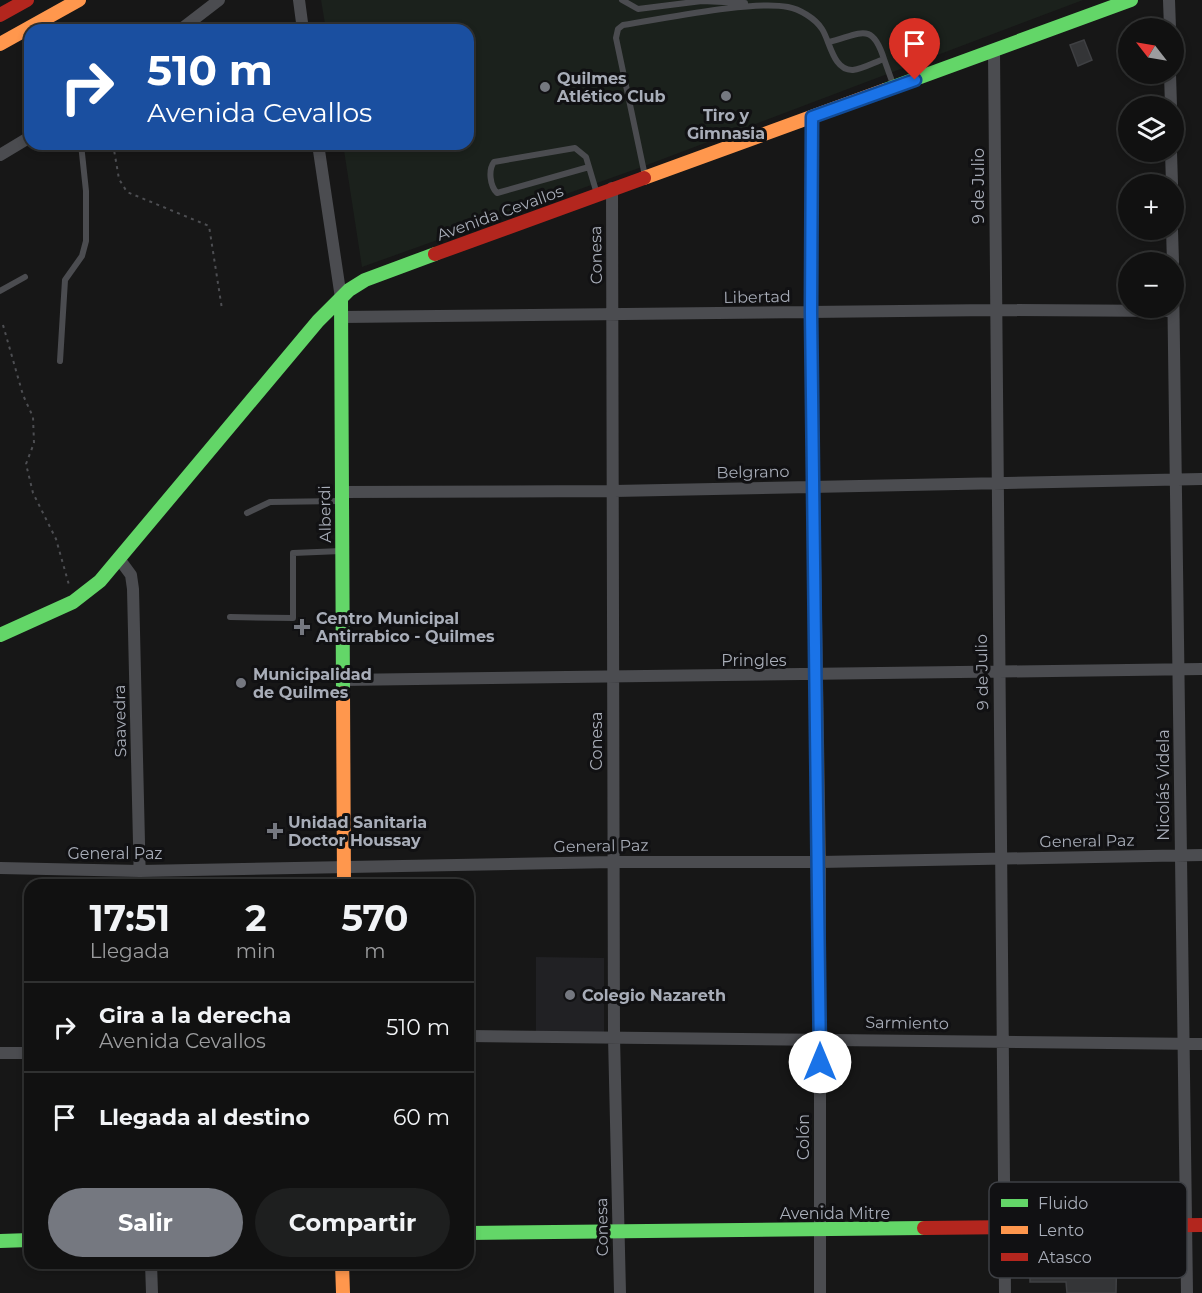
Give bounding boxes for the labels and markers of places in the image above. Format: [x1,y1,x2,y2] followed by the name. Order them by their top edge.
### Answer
[889,18,940,80] pin
[556,69,666,106] place label: Quilmes Atlético Club
[538,80,552,94] marker: Quilmes Atlético Club
[719,89,733,103] marker: Tiro y Gimnasia
[687,106,765,143] place label: Tiro y Gimnasia
[315,609,495,646] place label: Centro Municipal Antirrabico - Quilmes
[293,618,311,636] marker: Centro Municipal Antirrabico - Quilmes
[253,665,372,702] place label: Municipalidad de Quilmes
[234,676,248,690] marker: Municipalidad de Quilmes
[288,813,427,850] place label: Unidad Sanitaria Doctor Houssay
[266,822,284,840] marker: Unidad Sanitaria Doctor Houssay
[582,986,726,1005] place label: Colegio Nazareth
[563,988,577,1002] marker: Colegio Nazareth

